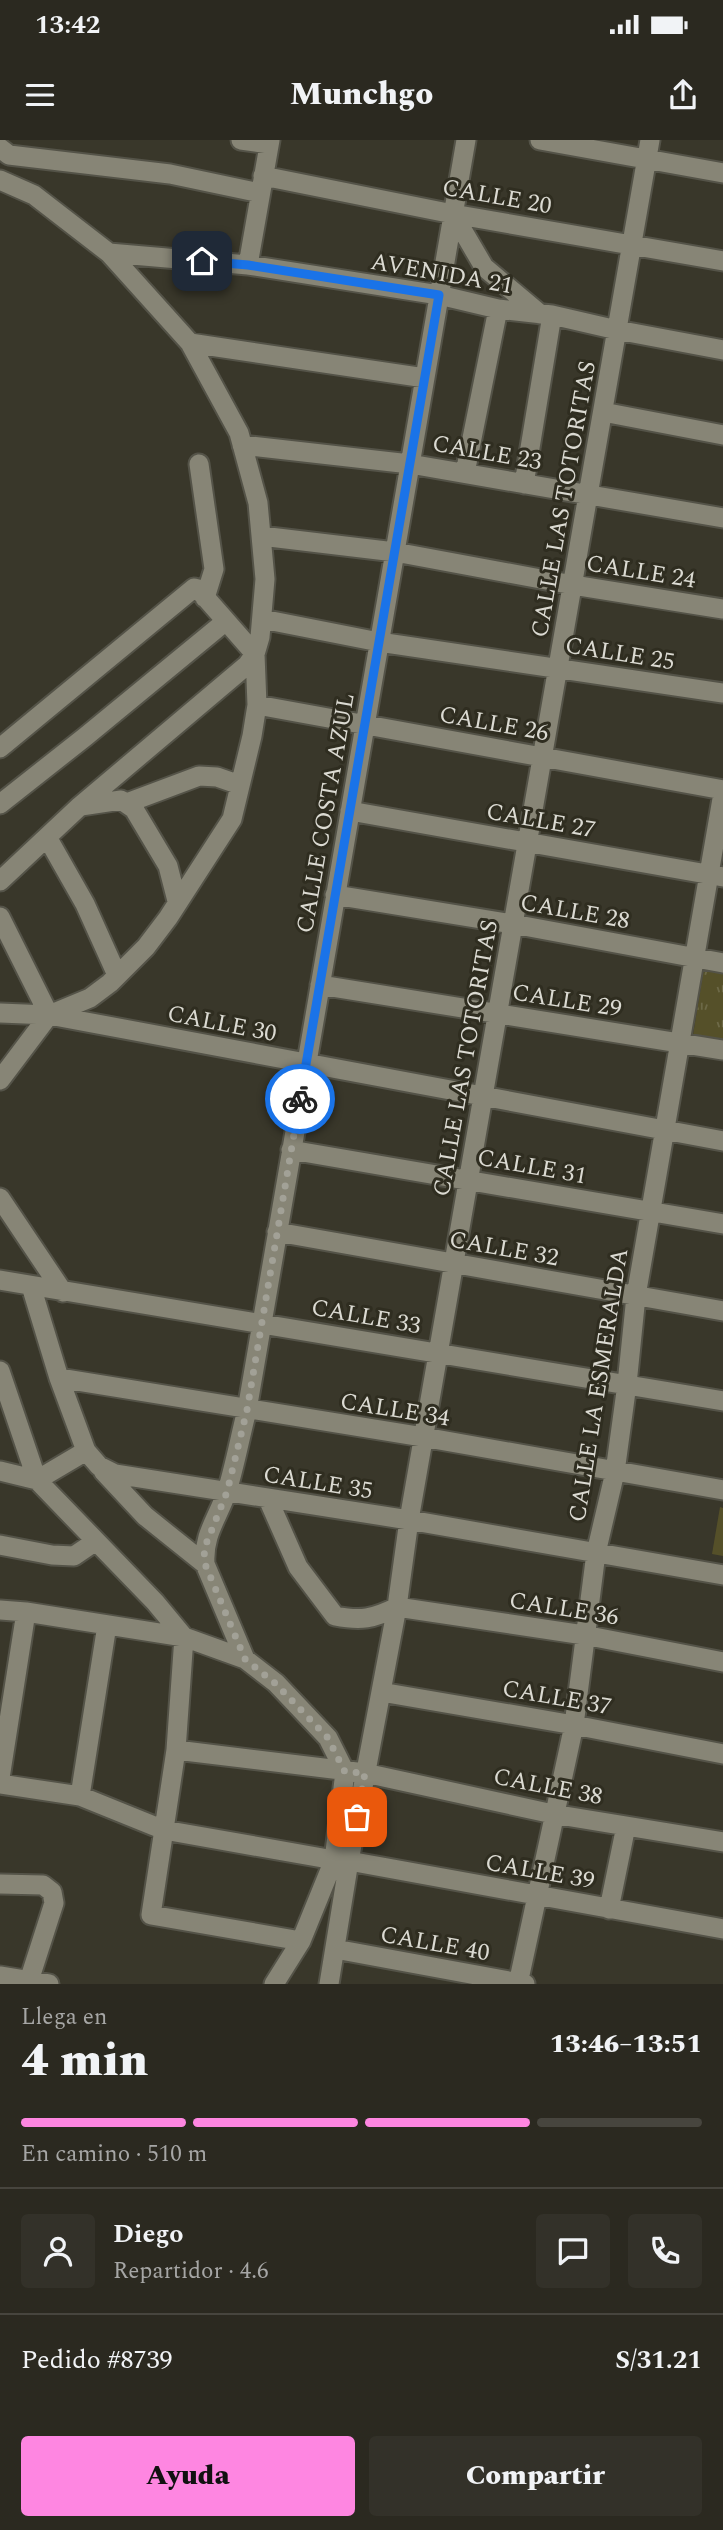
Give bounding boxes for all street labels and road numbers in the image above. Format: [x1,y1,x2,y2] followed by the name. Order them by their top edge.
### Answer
[439,170,554,224] street label: CALLE 20
[368,244,516,304] street label: AVENIDA 21
[522,358,606,640] street label: CALLE LAS TOTORITAS
[429,426,544,480] street label: CALLE 23
[583,546,698,598] street label: CALLE 24
[562,628,677,680] street label: CALLE 25
[287,690,365,936] street label: CALLE COSTA AZUL
[436,697,551,751] street label: CALLE 26
[483,794,598,848] street label: CALLE 27
[517,885,632,939] street label: CALLE 28
[424,917,508,1199] street label: CALLE LAS TOTORITAS
[509,975,624,1027] street label: CALLE 29
[164,996,279,1052] street label: CALLE 30
[474,1140,589,1194] street label: CALLE 31
[446,1222,561,1276] street label: CALLE 32
[560,1246,638,1525] street label: CALLE LA ESMERALDA
[308,1290,423,1344] street label: CALLE 33
[337,1384,452,1436] street label: CALLE 34
[260,1457,375,1509] street label: CALLE 35
[506,1583,621,1635] street label: CALLE 36
[499,1671,614,1725] street label: CALLE 37
[490,1759,605,1815] street label: CALLE 38
[482,1845,597,1899] street label: CALLE 39
[377,1917,492,1971] street label: CALLE 40

